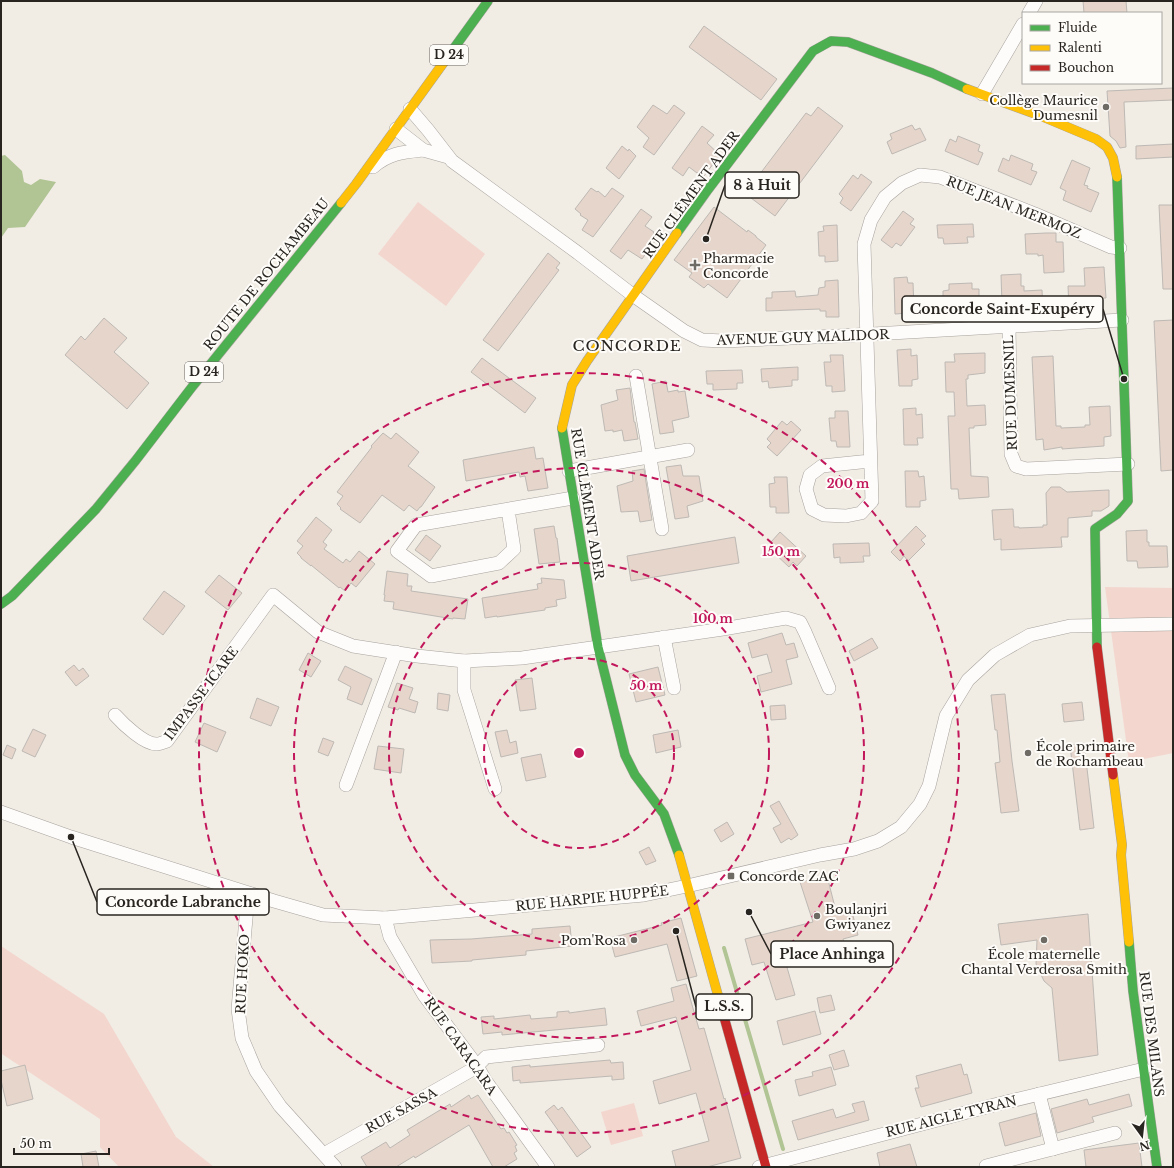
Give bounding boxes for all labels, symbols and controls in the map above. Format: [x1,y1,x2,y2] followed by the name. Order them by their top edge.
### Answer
[1022,12,1162,84] legend
[1058,20,1097,35] text: Fluide
[1058,40,1102,55] text: Ralenti
[430,45,468,65] road number: D 24
[1058,60,1114,75] text: Bouchon
[989,92,1098,124] place label: Collège Maurice Dumesnil
[1101,102,1111,112] marker: Collège Maurice Dumesnil
[639,127,744,261] street label: RUE CLÉMENT ADER
[725,172,799,198] callout: 8 à Huit
[944,173,1084,242] street label: RUE JEAN MERMOZ
[733,176,791,194] text: 8 à Huit
[200,195,333,354] street label: ROUTE DE ROCHAMBEAU
[703,250,774,282] place label: Pharmacie Concorde
[690,260,700,270] marker: Pharmacie Concorde
[902,296,1103,322] callout: Concorde Saint-Exupéry
[910,300,1095,318] text: Concorde Saint-Exupéry
[715,326,890,349] street label: AVENUE GUY MALIDOR
[1000,334,1021,451] street label: RUE DUMESNIL
[572,336,682,355] district label: CONCORDE
[185,362,223,382] road number: D 24
[567,427,608,582] street label: RUE CLÉMENT ADER
[827,476,870,491] text: 200 m
[762,544,801,559] text: 150 m
[693,611,734,626] text: 100 m
[161,643,242,744] street label: IMPASSE ICARE
[630,678,663,693] text: 50 m
[1036,738,1144,770] place label: École primaire de Rochambeau
[572,746,586,760] centre of rings
[1023,748,1033,758] marker: École primaire de Rochambeau
[739,868,839,885] place label: Concorde ZAC
[726,871,736,881] marker: Concorde ZAC
[515,882,670,915] street label: RUE HARPIE HUPPÉE
[97,889,269,915] callout: Concorde Labranche
[105,893,261,911] text: Concorde Labranche
[825,901,891,933] place label: Boulanjri Gwiyanez
[812,911,822,921] marker: Boulanjri Gwiyanez
[561,932,627,949] place label: Pom'Rosa
[232,934,253,1015] street label: RUE HOKO
[629,935,639,945] marker: Pom'Rosa
[1039,935,1049,945] marker: École maternelle Chantal Verderosa Smith
[771,941,893,967] callout: Place Anhinga
[779,945,885,963] text: Place Anhinga
[961,946,1127,978] place label: École maternelle Chantal Verderosa Smith
[1135,970,1168,1098] street label: RUE DES MILANS
[420,994,501,1099] street label: RUE CARACARA
[696,994,752,1020] callout: L.S.S.
[704,997,744,1015] text: L.S.S.
[362,1083,441,1137] street label: RUE SASSA
[884,1092,1019,1141] street label: RUE AIGLE TYRAN
[1122,1116,1162,1156] north arrow
[14,1130,109,1156] scale bar
[20,1136,52,1151] text: 50 m
[1137,1138,1151,1154] text: N

